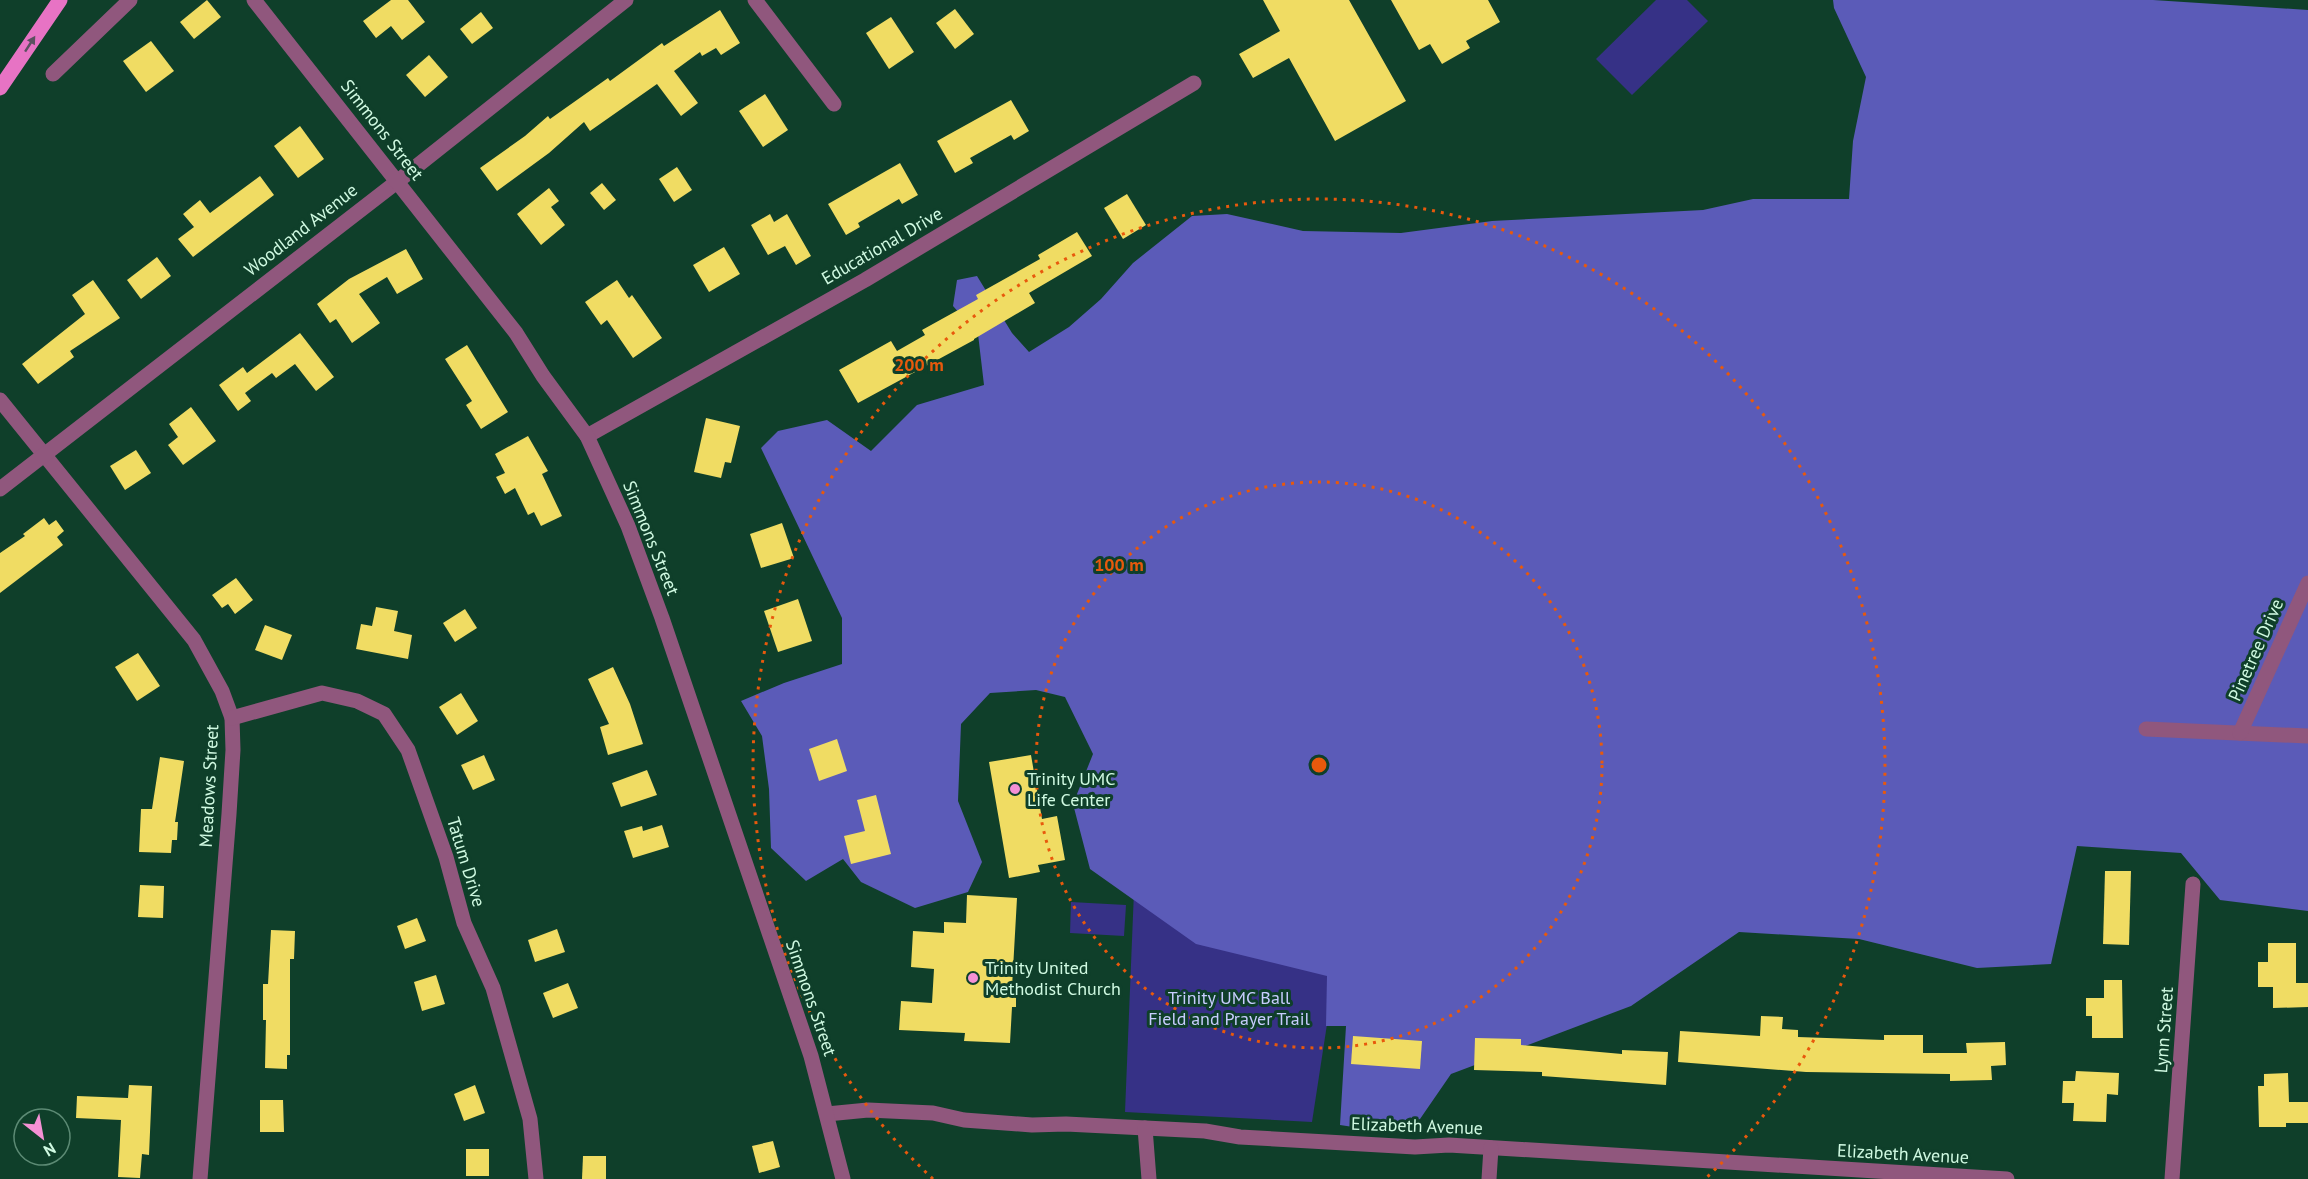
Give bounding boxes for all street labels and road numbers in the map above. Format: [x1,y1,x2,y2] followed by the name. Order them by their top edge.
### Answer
[336,75,429,185] street label: Simmons Street
[240,178,362,281] street label: Woodland Avenue
[817,202,946,289] street label: Educational Drive
[618,477,685,598] street label: Simmons Street
[2223,595,2288,704] street label: Pinetree Drive
[194,724,223,848] street label: Meadows Street
[442,814,491,909] street label: Tatum Drive
[781,937,842,1059] street label: Simmons Street
[2149,986,2178,1074] street label: Lynn Street
[1351,1112,1483,1139] street label: Elizabeth Avenue
[1837,1139,1970,1168] street label: Elizabeth Avenue

